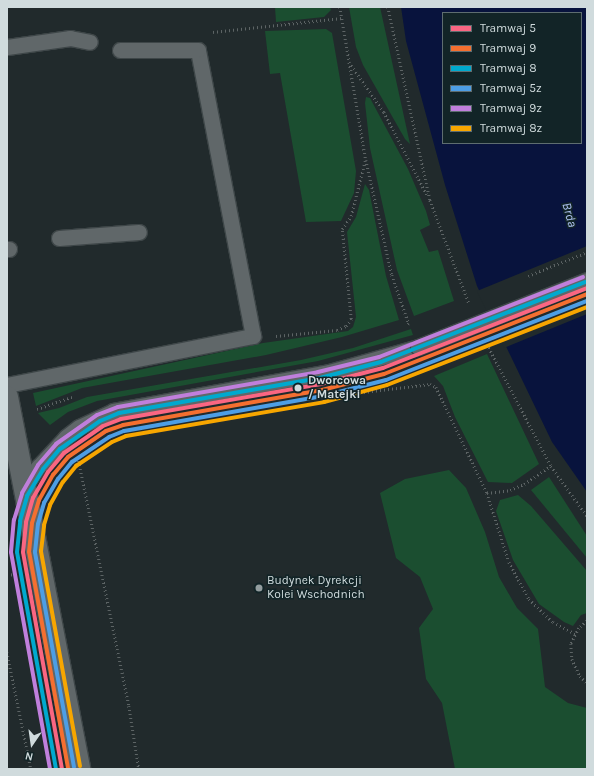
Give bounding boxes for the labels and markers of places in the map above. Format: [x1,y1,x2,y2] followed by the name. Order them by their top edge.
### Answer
[308,374,366,402] place label: Dworcowa / Matejki
[291,381,305,395] marker: Dworcowa / Matejki
[267,574,365,602] place label: Budynek Dyrekcji Kolei Wschodnich
[254,583,264,593] marker: Budynek Dyrekcji Kolei Wschodnich

